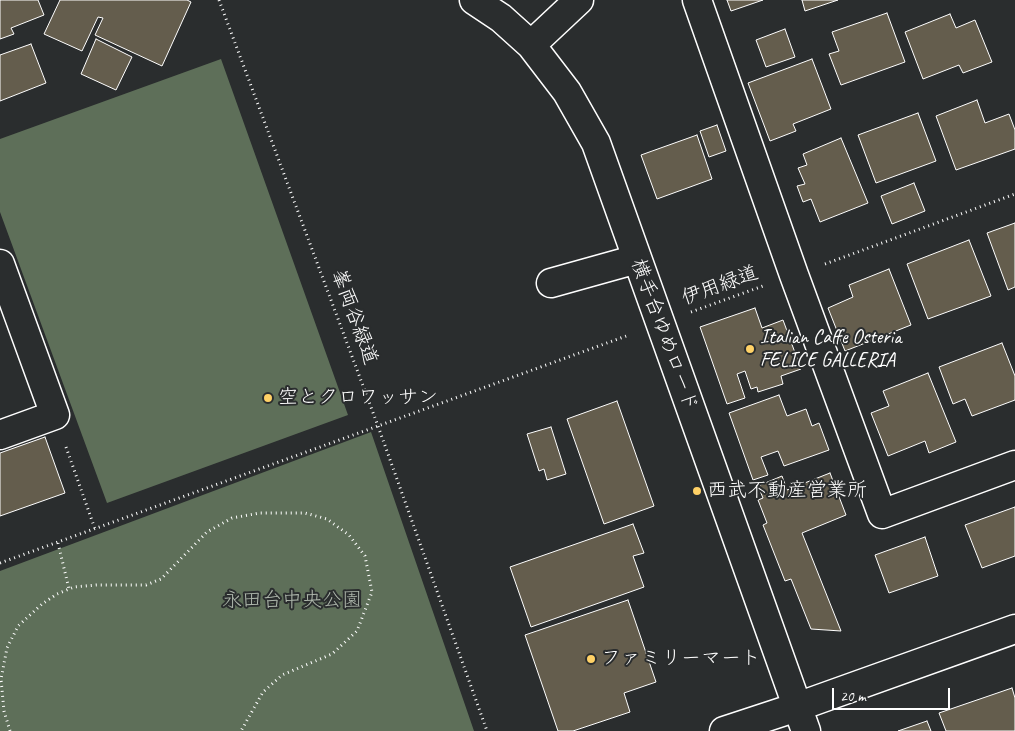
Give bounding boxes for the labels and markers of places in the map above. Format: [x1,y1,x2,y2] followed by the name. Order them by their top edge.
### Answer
[760,326,901,373] place label: Italian Caffe Osteria FELICE GALLERIA
[744,343,756,355] marker: Italian Caffe Osteria FELICE GALLERIA
[278,386,438,410] place label: 空とクロワッサン
[262,392,274,404] marker: 空とクロワッサン
[707,479,867,503] place label: 西武不動産営業所
[691,485,703,497] marker: 西武不動産営業所
[601,647,761,671] place label: ファミリーマート
[585,653,597,665] marker: ファミリーマート

